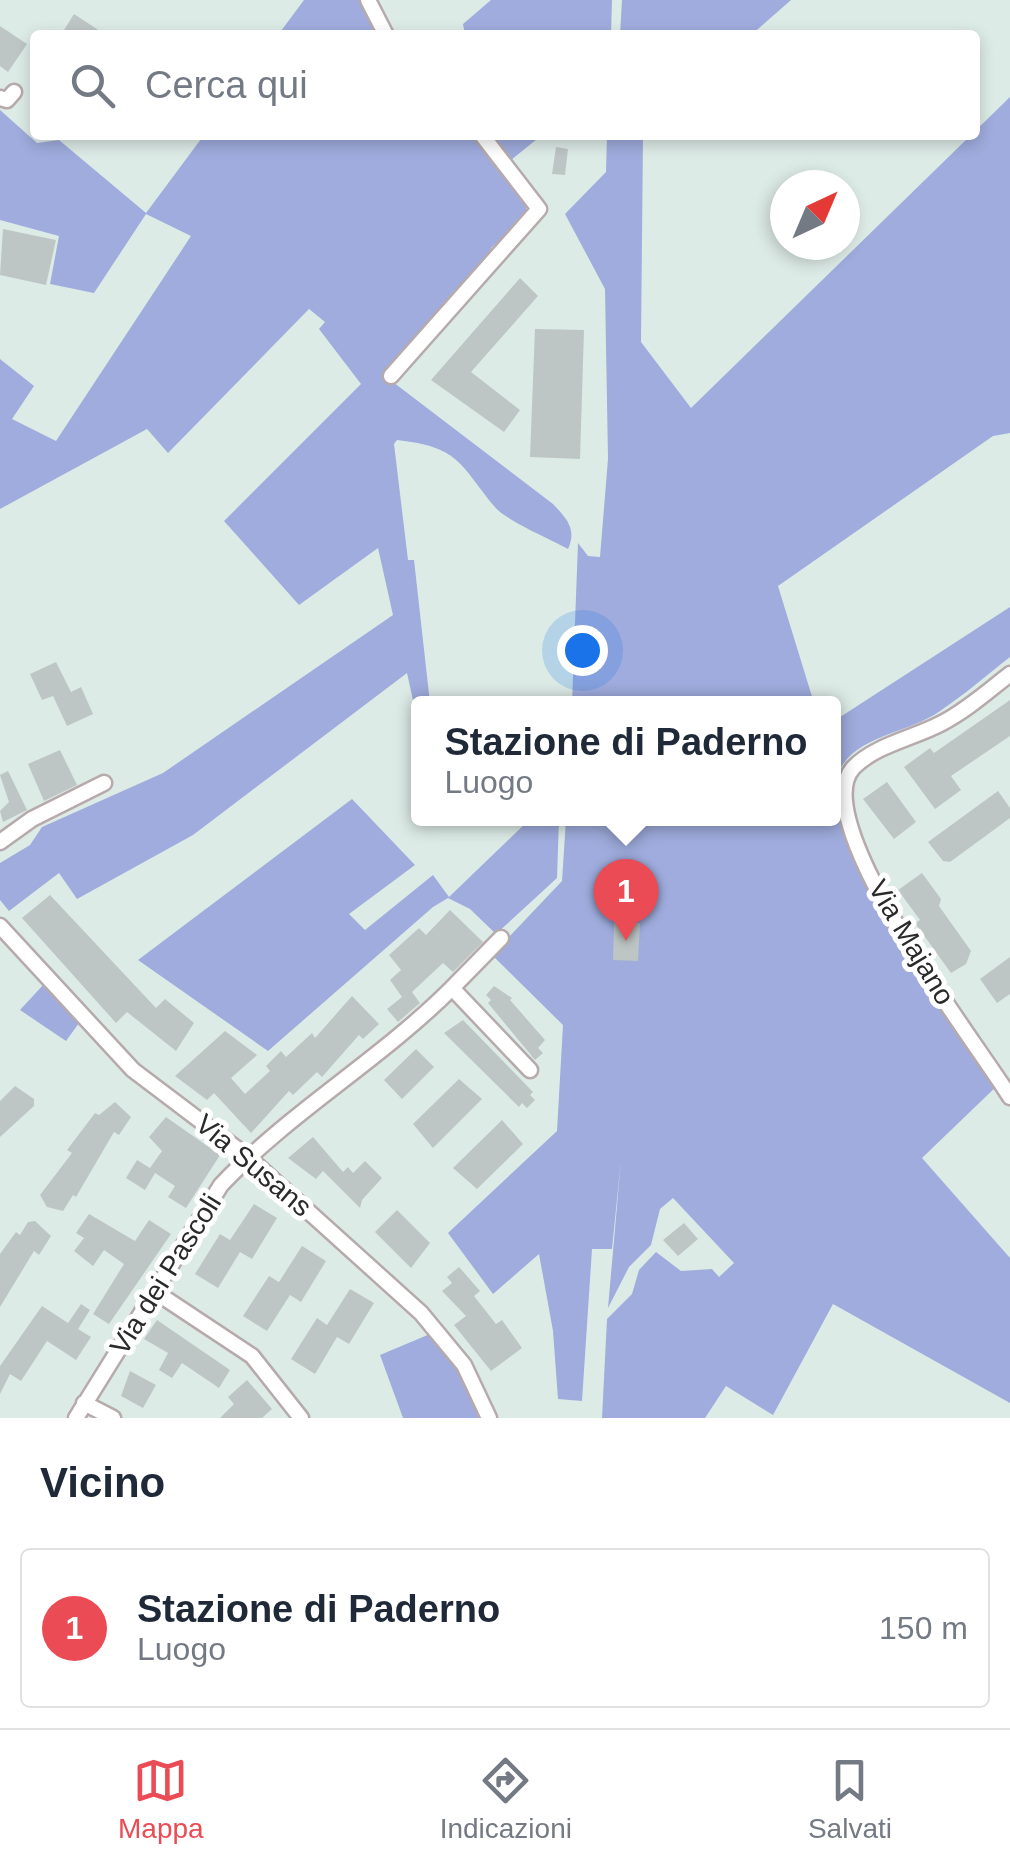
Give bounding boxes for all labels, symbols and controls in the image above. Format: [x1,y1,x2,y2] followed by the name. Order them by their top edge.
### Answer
[30,30,980,140] search box
[65,58,120,113] icon: search
[145,64,308,106] text: Cerca qui
[770,170,860,260] north arrow
[557,625,608,676] your location
[411,696,841,826] popup
[444,721,808,763] text: Stazione di Paderno
[444,764,533,800] text: Luogo
[594,858,658,941] pin: 1
[862,874,961,1010] street label: Via Majano
[190,1108,318,1223] street label: Via Susans
[104,1188,227,1360] street label: Via dei Pascoli
[40,1459,165,1506] text: Vicino
[137,1588,500,1630] text: Stazione di Paderno
[66,1610,83,1646] text: 1
[879,1610,968,1646] text: 150 m
[137,1631,226,1667] text: Luogo
[118,1753,204,1845] tab: Mappa
[440,1753,572,1845] tab: Indicazioni
[808,1753,892,1845] tab: Salvati

